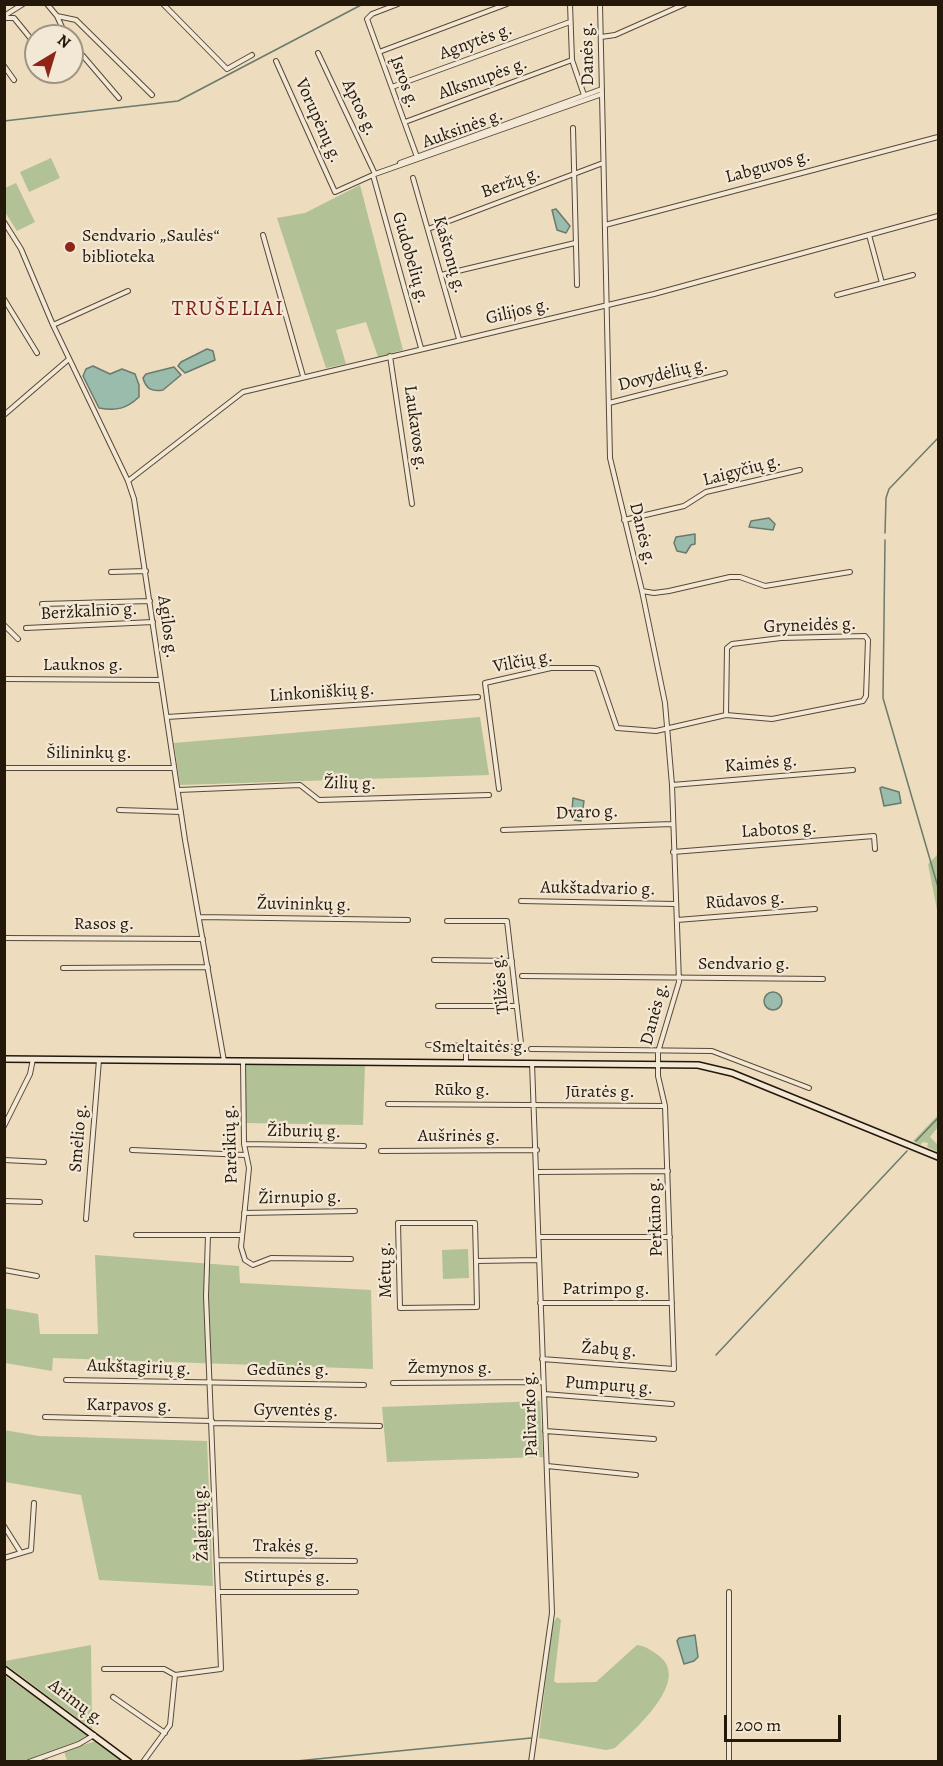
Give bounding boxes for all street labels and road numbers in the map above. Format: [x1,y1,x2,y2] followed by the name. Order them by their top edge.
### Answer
[436,19,516,65] street label: Agnytės g.
[577,22,599,86] street label: Danės g.
[385,53,423,111] street label: Įsros g.
[436,53,530,105] street label: Alksnupės g.
[290,75,346,167] street label: Vorupėnų g.
[337,76,381,140] street label: Aptos g.
[420,104,506,154] street label: Auksinės g.
[723,145,813,189] street label: Labguvos g.
[478,162,544,204] street label: Beržų g.
[387,210,433,306] street label: Gudobelių g.
[428,214,470,296] street label: Kaštonų g.
[484,294,552,330] street label: Gilijos g.
[616,353,710,397] street label: Dovydėlių g.
[398,384,432,472] street label: Laukavos g.
[701,450,783,492] street label: Laigyčių g.
[624,500,660,568] street label: Danės g.
[152,594,182,660] street label: Agilos g.
[40,599,138,625] street label: Beržkalnio g.
[763,614,857,638] street label: Gryneidės g.
[491,646,555,678] street label: Vilčių g.
[43,655,123,677] street label: Lauknos g.
[269,679,375,707] street label: Linkoniškių g.
[46,743,132,765] street label: Šilininkų g.
[724,750,798,778] street label: Kaimės g.
[324,773,376,795] street label: Žilių g.
[555,801,619,825] street label: Dvaro g.
[740,817,818,843] street label: Labotos g.
[540,877,656,901] street label: Aukštadvario g.
[704,887,786,915] street label: Rūdavos g.
[257,893,351,917] street label: Žuvininkų g.
[74,914,134,936] street label: Rasos g.
[487,953,515,1015] street label: Tilžės g.
[698,954,790,976] street label: Sendvario g.
[636,980,674,1048] street label: Danės g.
[432,1037,528,1059] street label: Smeltaitės g.
[434,1080,490,1102] street label: Rūko g.
[565,1082,635,1104] street label: Jūratės g.
[65,1103,93,1173] street label: Smėlio g.
[219,1104,243,1184] street label: Pareikių g.
[267,1121,341,1143] street label: Žiburių g.
[418,1126,500,1148] street label: Aušrinės g.
[644,1177,668,1257] street label: Perkūno g.
[258,1186,342,1210] street label: Žirnupio g.
[375,1241,397,1299] street label: Mėtų g.
[562,1279,650,1301] street label: Patrimpo g.
[581,1337,637,1363] street label: Žabų g.
[87,1355,191,1381] street label: Aukštagirių g.
[408,1358,492,1380] street label: Žemynos g.
[247,1360,329,1382] street label: Gedūnės g.
[519,1371,543,1457] street label: Palivarko g.
[564,1372,654,1400] street label: Pumpurų g.
[86,1394,172,1418] street label: Karpavos g.
[254,1399,338,1423] street label: Gyventės g.
[190,1484,214,1562] street label: Žalgirių g.
[253,1536,319,1558] street label: Trakės g.
[244,1567,330,1589] street label: Stirtupės g.
[44,1675,108,1731] street label: Arimų g.

